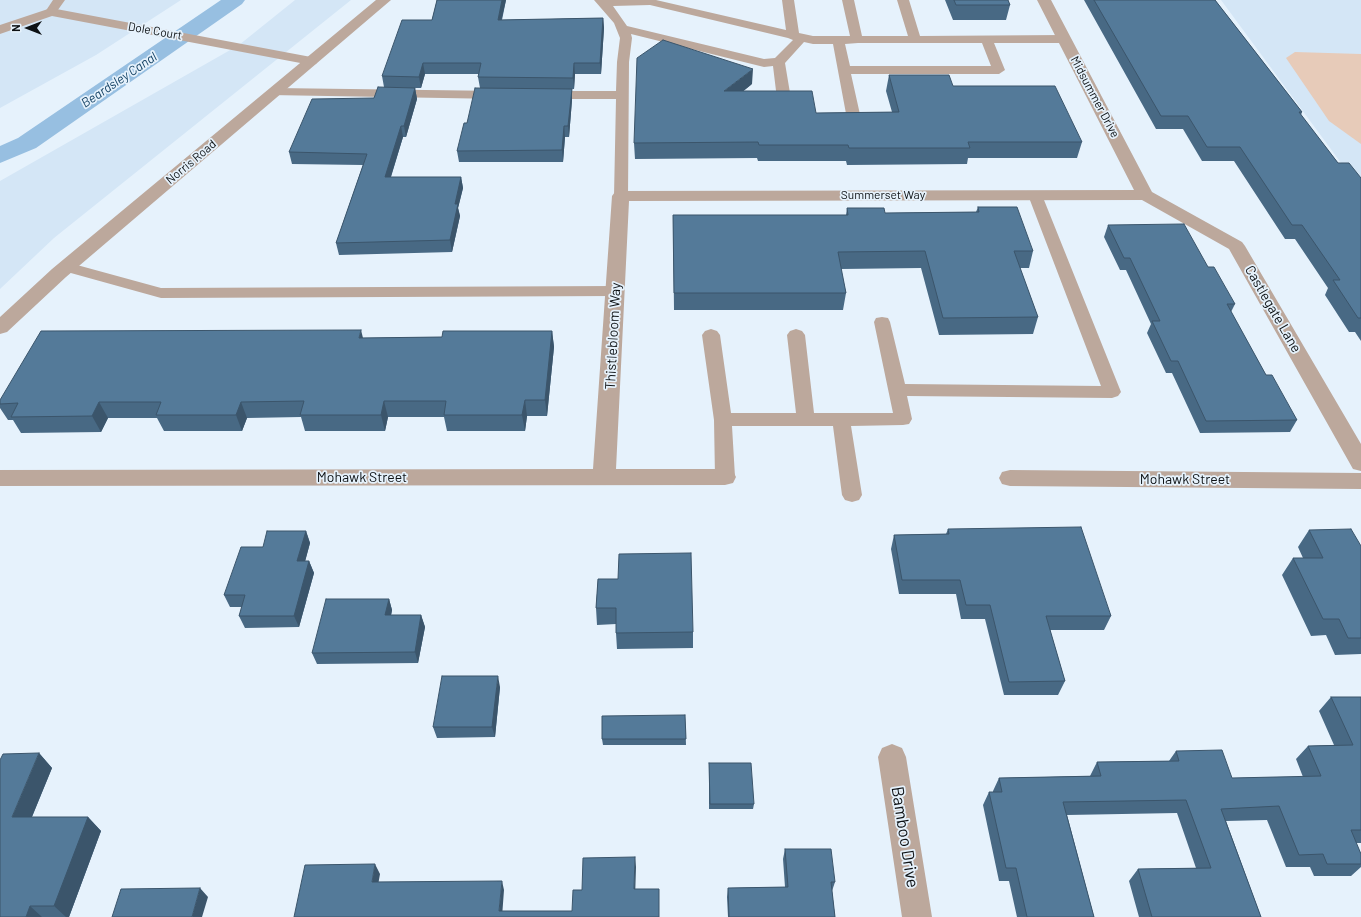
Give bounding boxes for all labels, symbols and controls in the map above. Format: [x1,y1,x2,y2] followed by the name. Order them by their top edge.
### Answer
[8,8,48,48] north arrow
[127,19,183,43] street label: Dole Court
[9,24,22,32] text: N
[78,49,160,111] water label: Beardsley Canal
[1068,54,1122,140] street label: Midsummer Drive
[163,137,219,187] street label: Norris Road
[841,188,925,202] street label: Summerset Way
[1241,262,1305,356] street label: Castlegate Lane
[602,282,624,390] street label: Thistlebloom Way
[317,469,407,485] street label: Mohawk Street
[1140,471,1230,487] street label: Mohawk Street
[887,785,923,889] street label: Bamboo Drive

